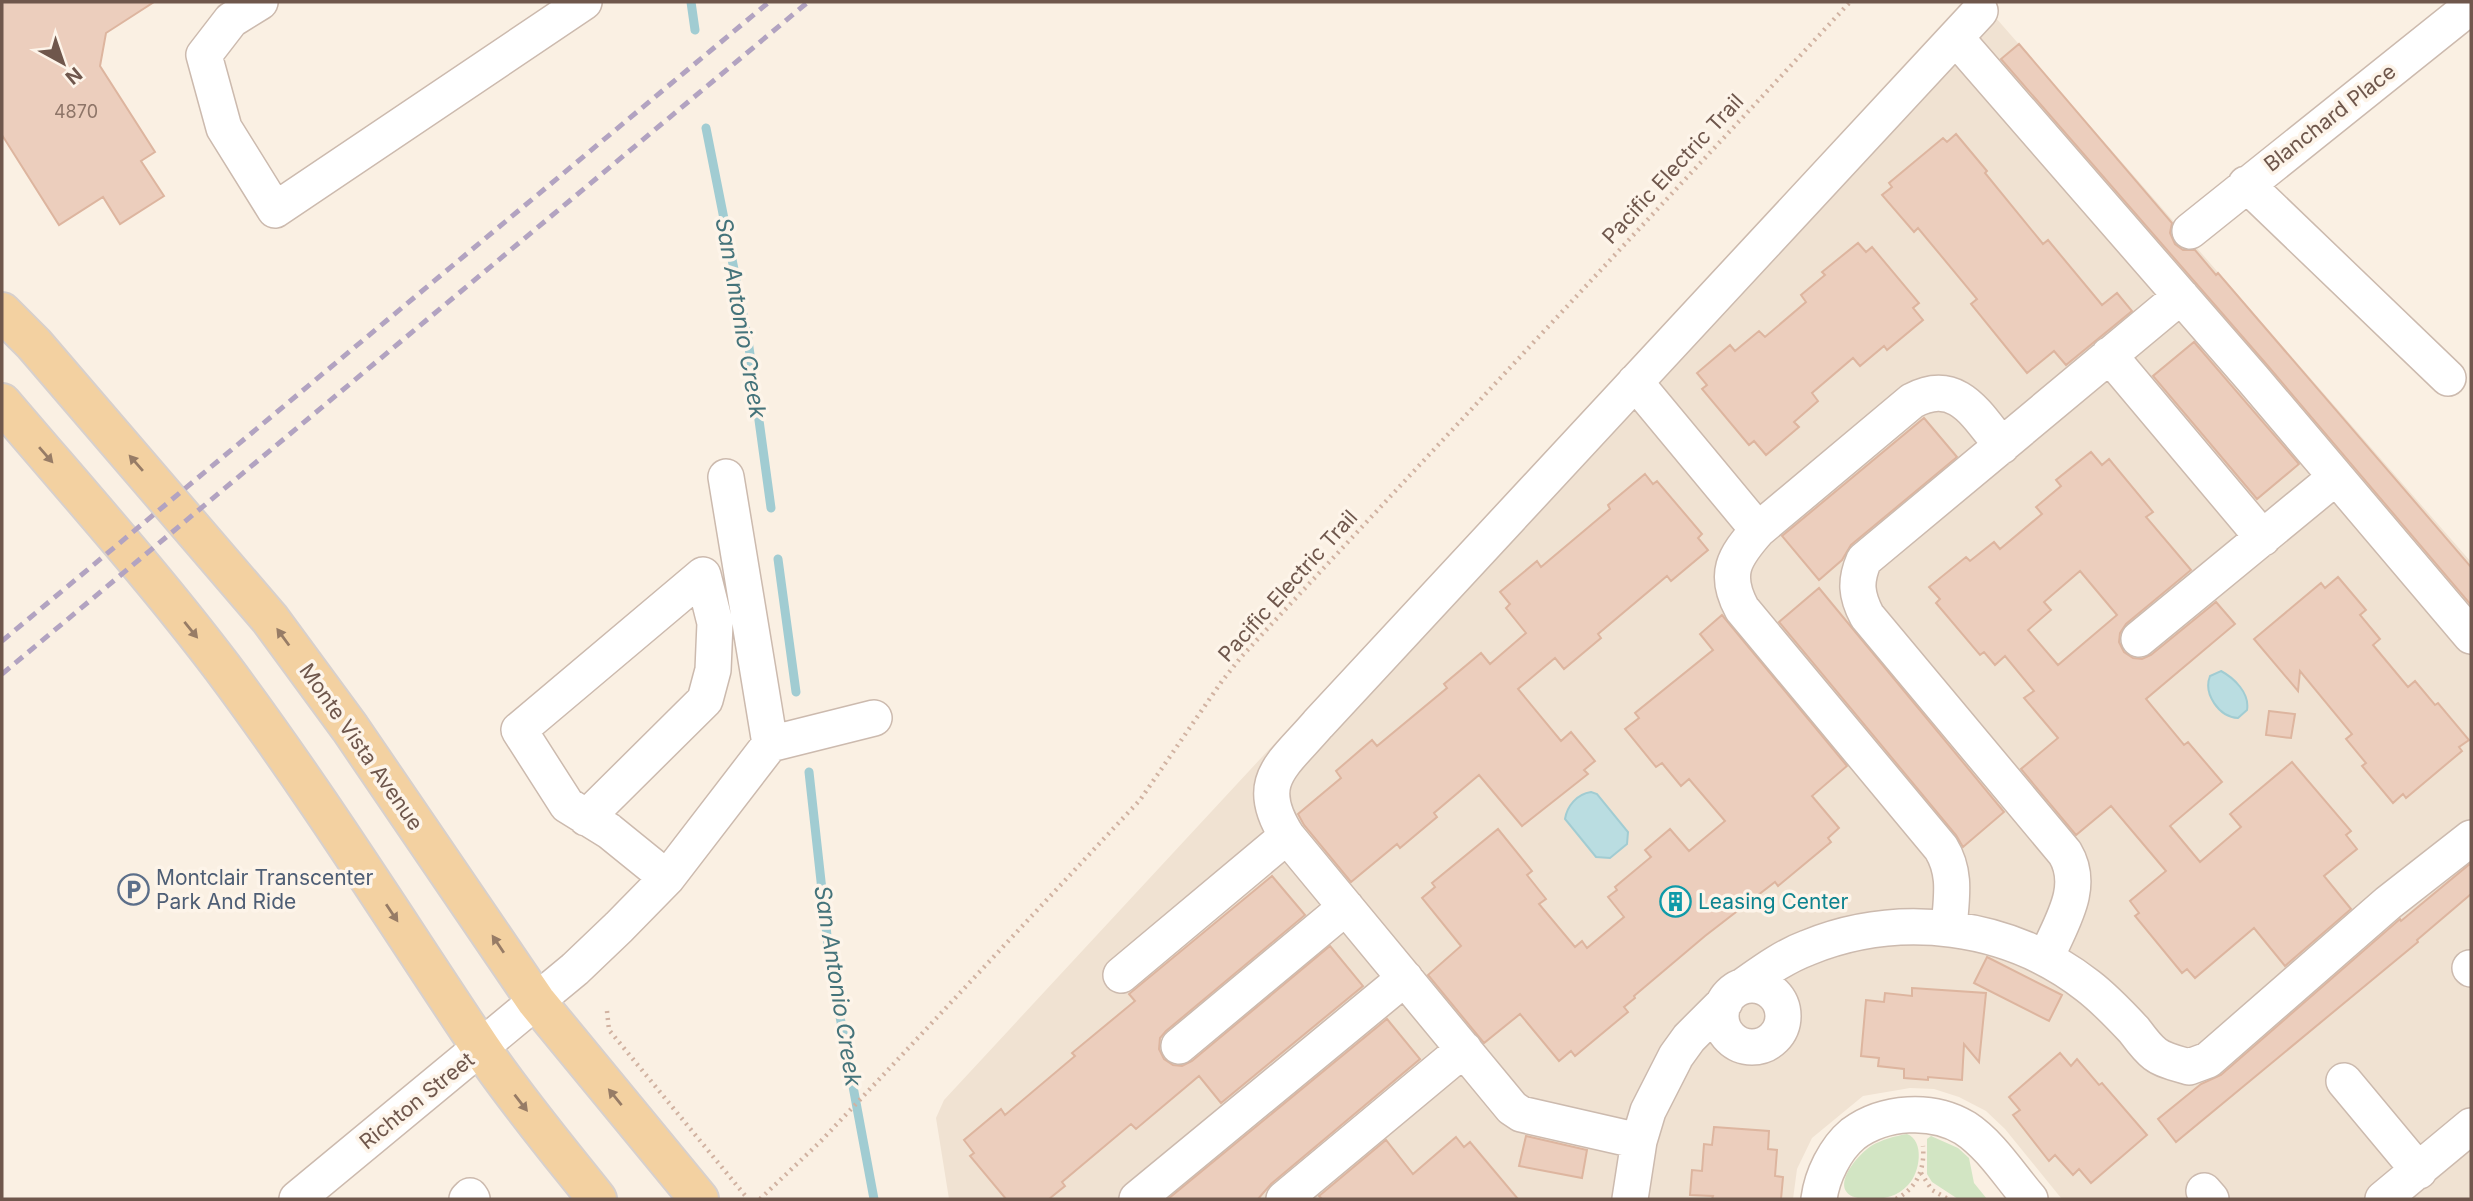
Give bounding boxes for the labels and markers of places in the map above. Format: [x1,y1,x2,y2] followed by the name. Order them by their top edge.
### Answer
[156,865,374,914] place label: Montclair Transcenter Park And Ride
[116,873,150,907] parking icon: Montclair Transcenter Park And Ride
[1658,885,1692,919] building icon: Leasing Center
[1698,889,1848,914] place label: Leasing Center

